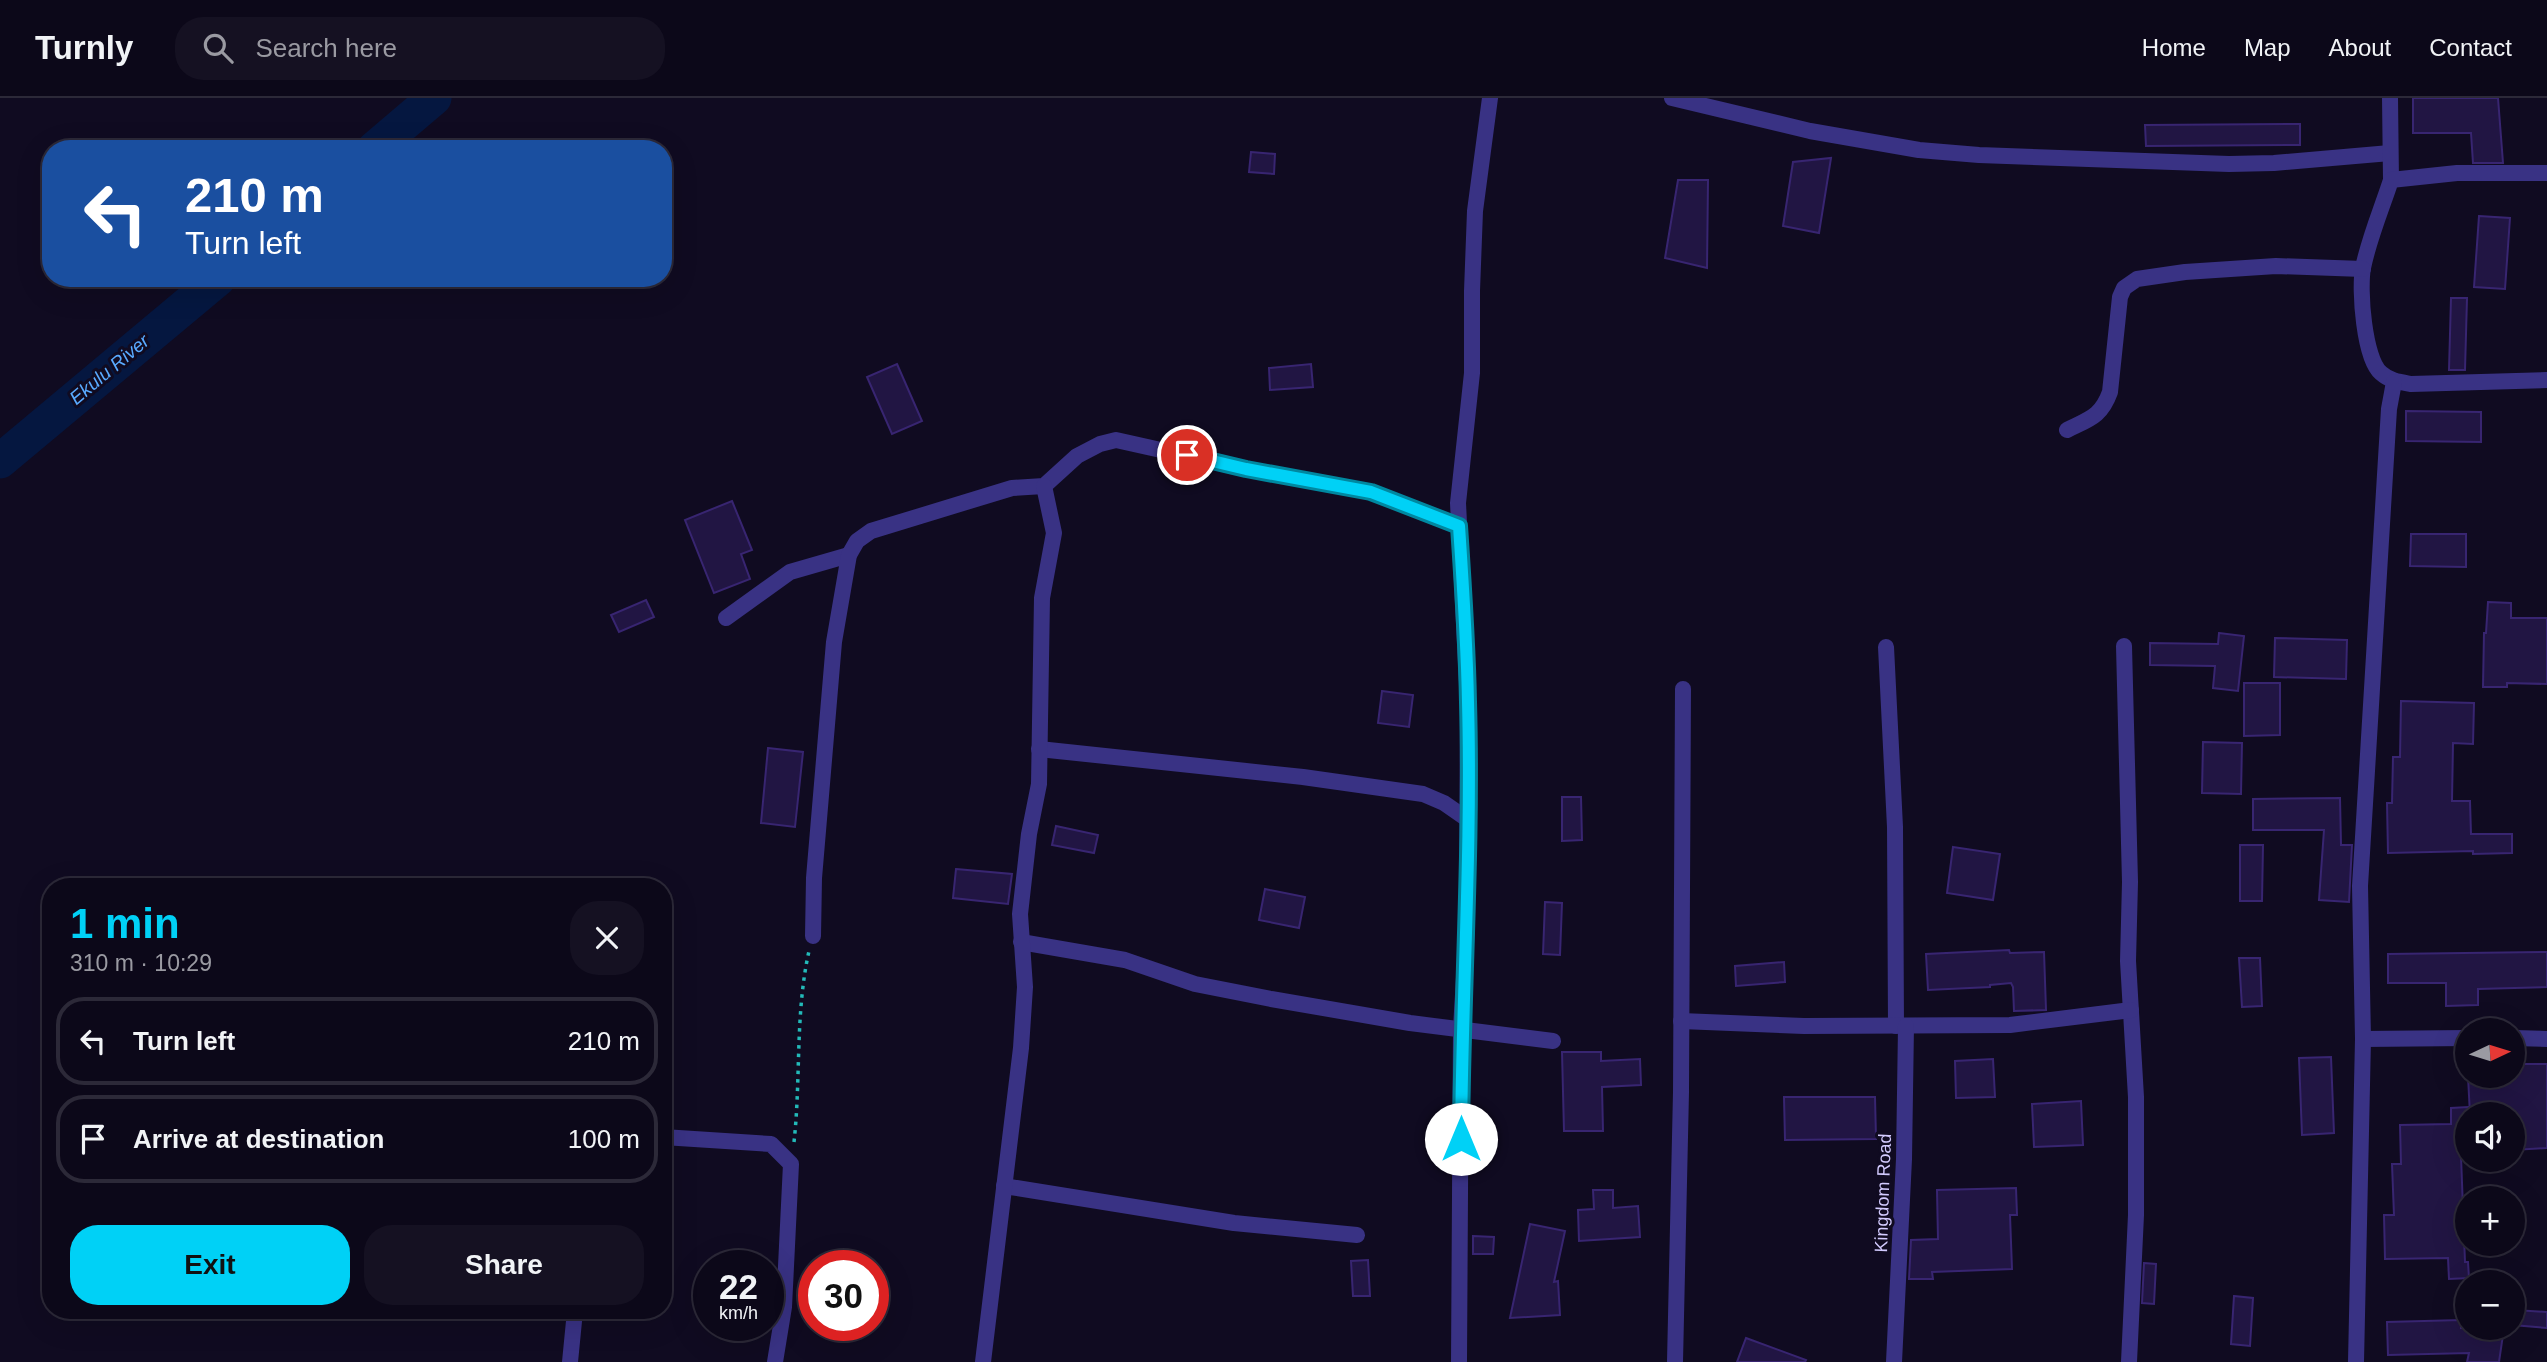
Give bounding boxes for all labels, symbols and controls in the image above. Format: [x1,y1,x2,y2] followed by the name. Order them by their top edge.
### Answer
[175,17,665,80] search box
[35,29,133,66] text: Turnly
[199,29,237,67] icon: search
[255,33,397,63] text: Search here
[2142,34,2206,61] text: Home
[2244,34,2291,61] text: Map
[2329,34,2391,61] text: About
[2429,34,2512,61] text: Contact
[70,168,161,259] icon: left
[185,168,324,222] text: 210 m
[185,225,301,261] text: Turn left
[65,330,154,409] water label: Ekulu River
[1157,425,1217,485] pin
[1168,436,1206,474] icon: arrive
[70,900,180,947] text: 1 min
[570,901,644,975] button: close
[70,950,212,976] text: 310 m · 10:29
[2455,1018,2525,1088] north arrow
[2455,1018,2525,1340] map controls
[74,1022,112,1060] icon: left
[133,1026,235,1056] text: Turn left
[568,1026,640,1056] text: 210 m
[1424,1102,1498,1176] position arrow
[2455,1102,2525,1172] button: sound
[74,1120,112,1158] icon: arrive
[133,1124,384,1154] text: Arrive at destination
[568,1124,640,1154] text: 100 m
[1871,1133,1895,1253] street label: Kingdom Road
[2455,1186,2525,1256] button: +
[70,1225,350,1305] button: Exit
[364,1225,644,1305] button: Share
[798,1250,889,1341] speed limit sign: 30
[719,1267,758,1306] text: 22
[2455,1270,2525,1340] button: −
[719,1303,758,1323] text: km/h

